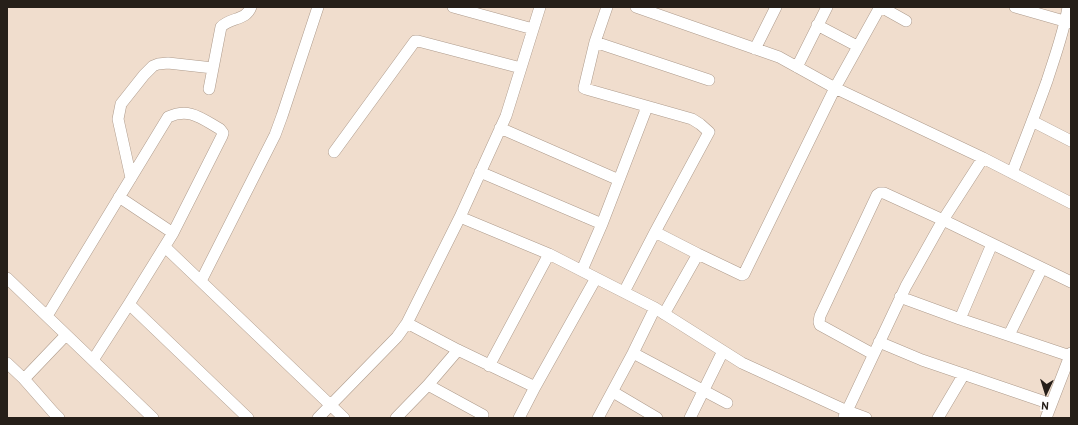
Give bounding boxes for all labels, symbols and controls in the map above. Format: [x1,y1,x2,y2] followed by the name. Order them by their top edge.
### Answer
[1026,373,1066,413] north arrow
[1041,398,1050,412] text: N

